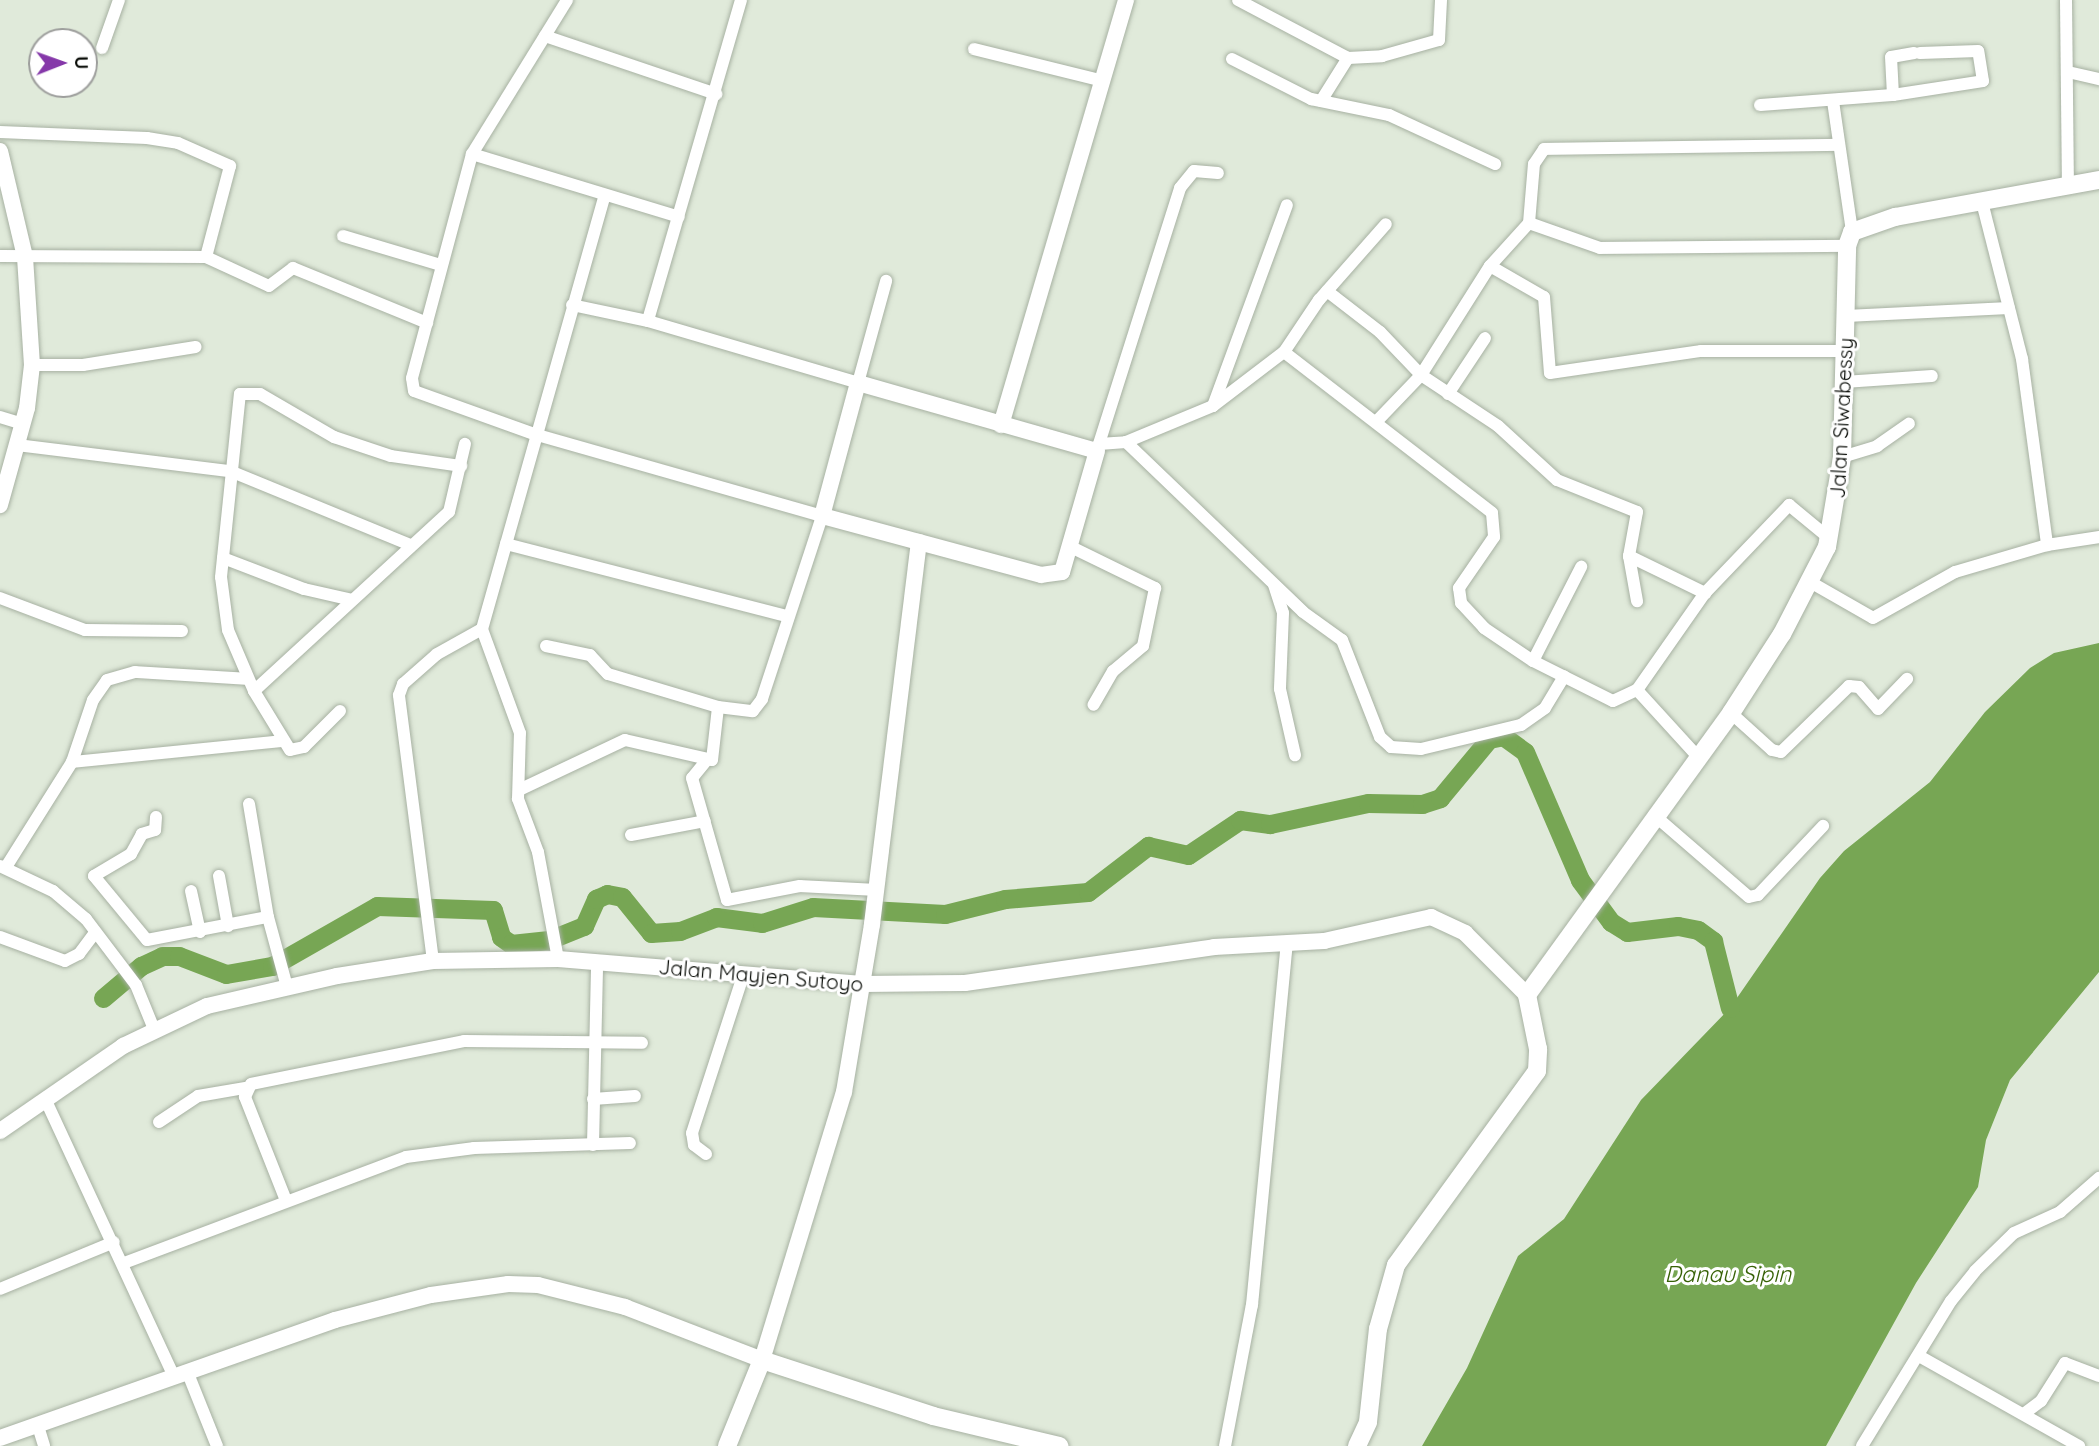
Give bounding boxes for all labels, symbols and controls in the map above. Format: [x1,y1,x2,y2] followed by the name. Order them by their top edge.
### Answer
[28,28,98,98] north arrow
[70,56,94,70] text: U
[1824,337,1858,499] street label: Jalan Siwabessy
[658,953,864,997] street label: Jalan Mayjen Sutoyo
[1665,1260,1791,1288] water label: Danau Sipin

